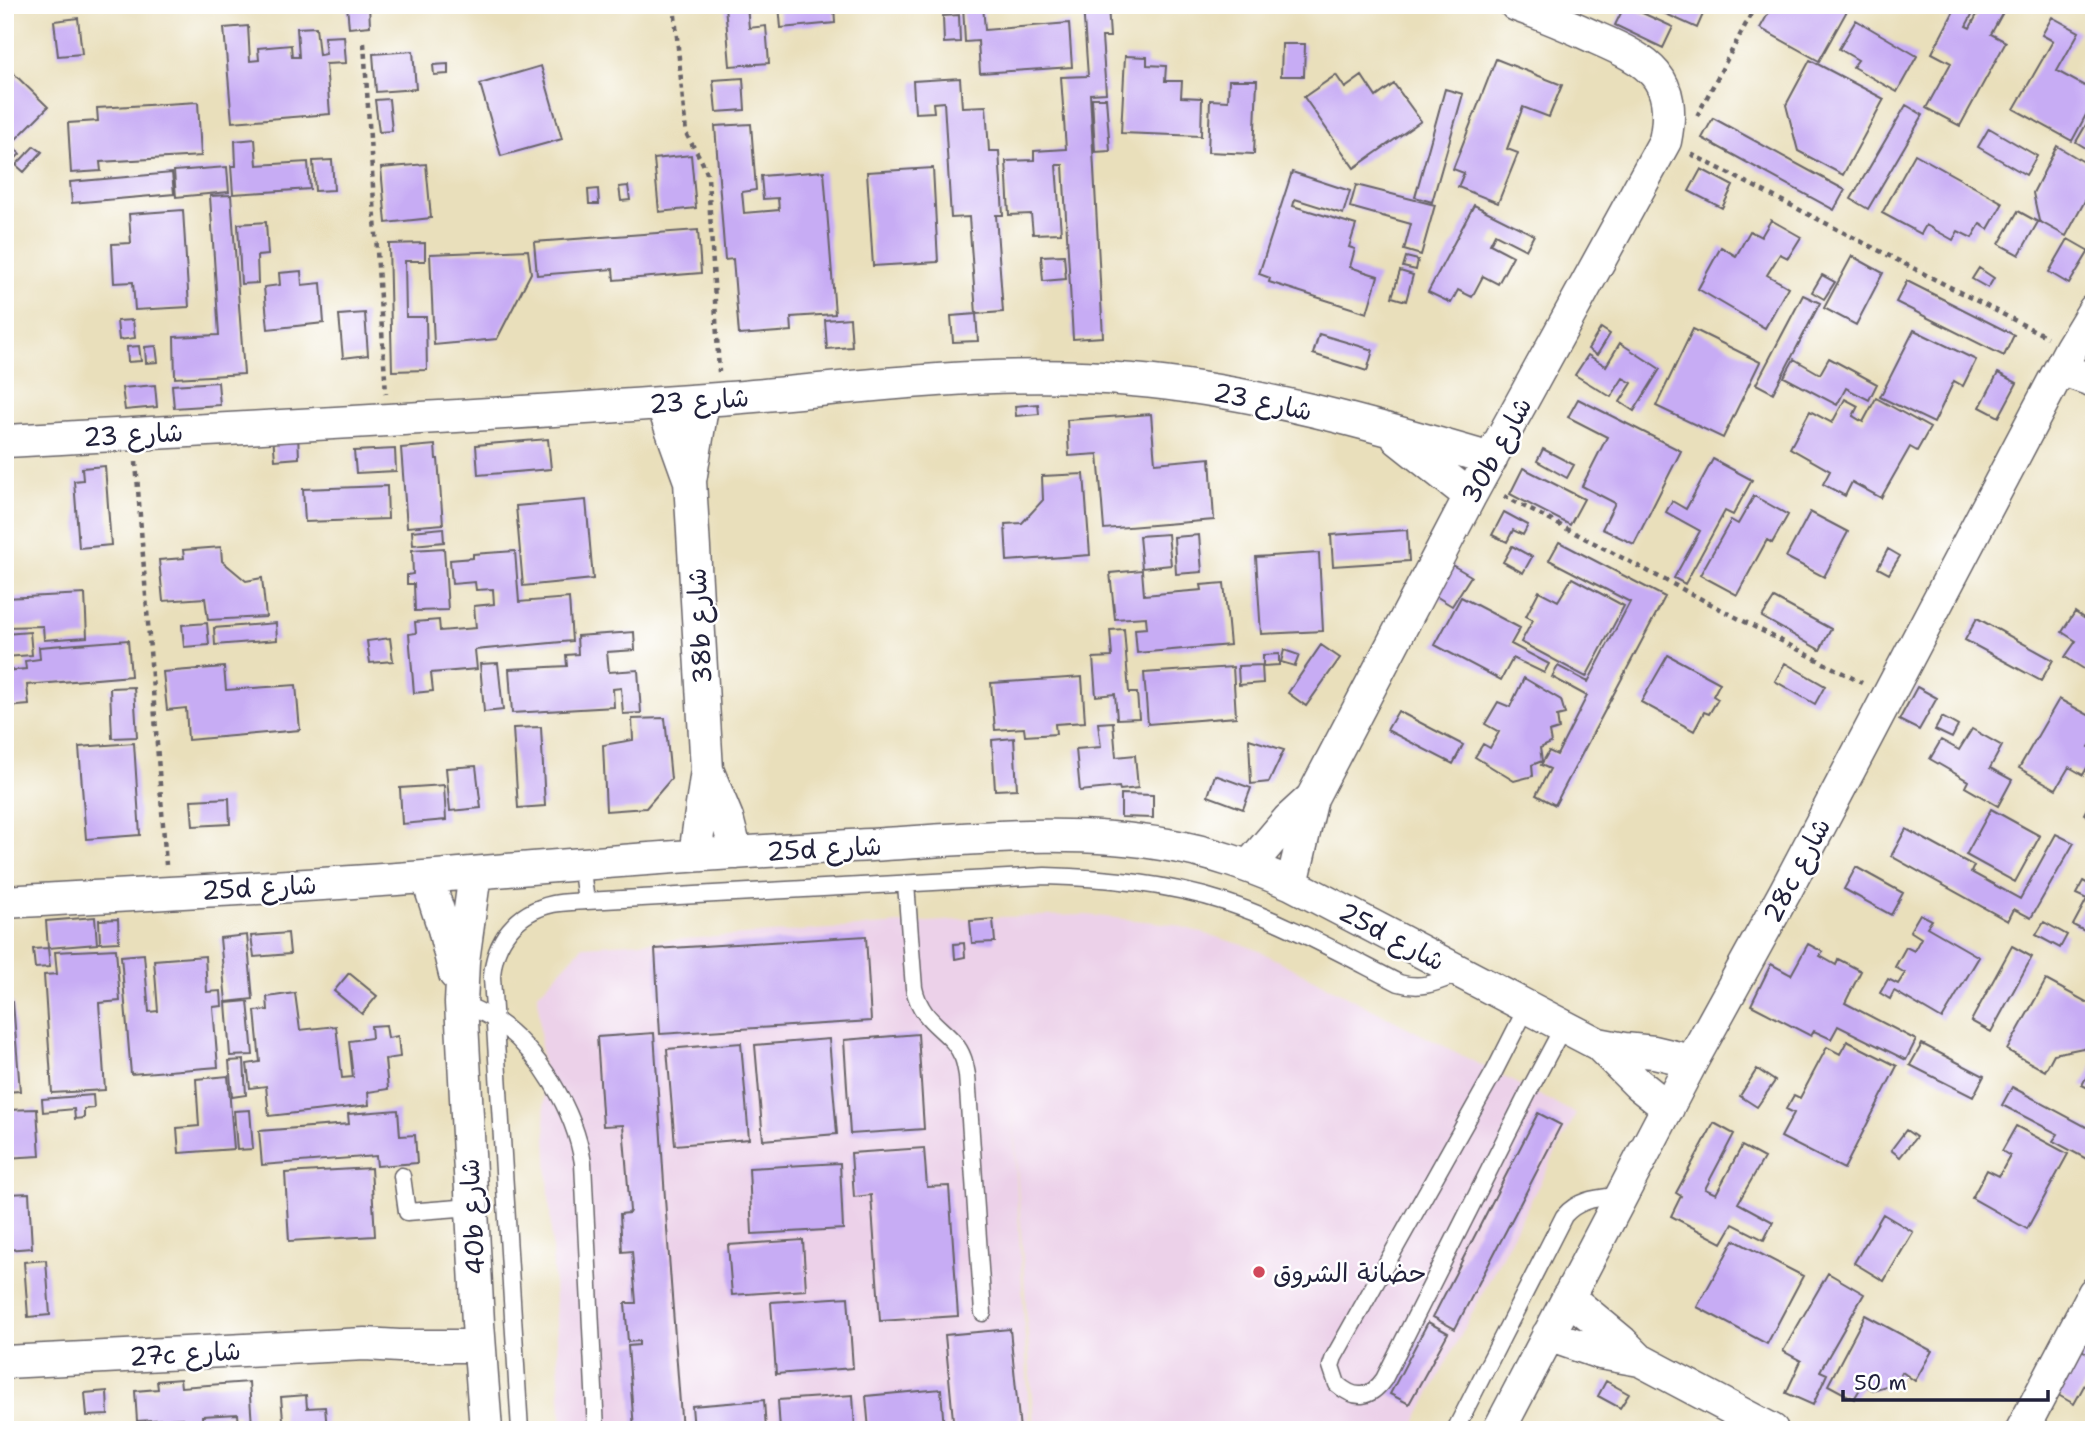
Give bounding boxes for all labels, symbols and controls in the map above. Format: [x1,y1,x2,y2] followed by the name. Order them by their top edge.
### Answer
[1210,373,1316,430] street label: شارع 23
[648,379,750,422] street label: شارع 23
[1452,391,1540,510] street label: 30b شارع
[82,414,184,455] street label: شارع 23
[678,567,721,685] street label: 38b شارع
[1754,812,1839,929] street label: 28c شارع
[766,828,883,869] street label: 25d شارع
[201,867,318,908] street label: 25d شارع
[1332,893,1451,979] street label: 25d شارع
[451,1158,494,1276] street label: 40b شارع
[1273,1255,1427,1290] place label: حضانة الشروق
[1251,1264,1267,1280] marker: حضانة الشروق
[128,1333,242,1374] street label: 27c شارع
[1843,1358,2048,1402] scale bar
[1854,1369,1907,1397] text: 50 m

